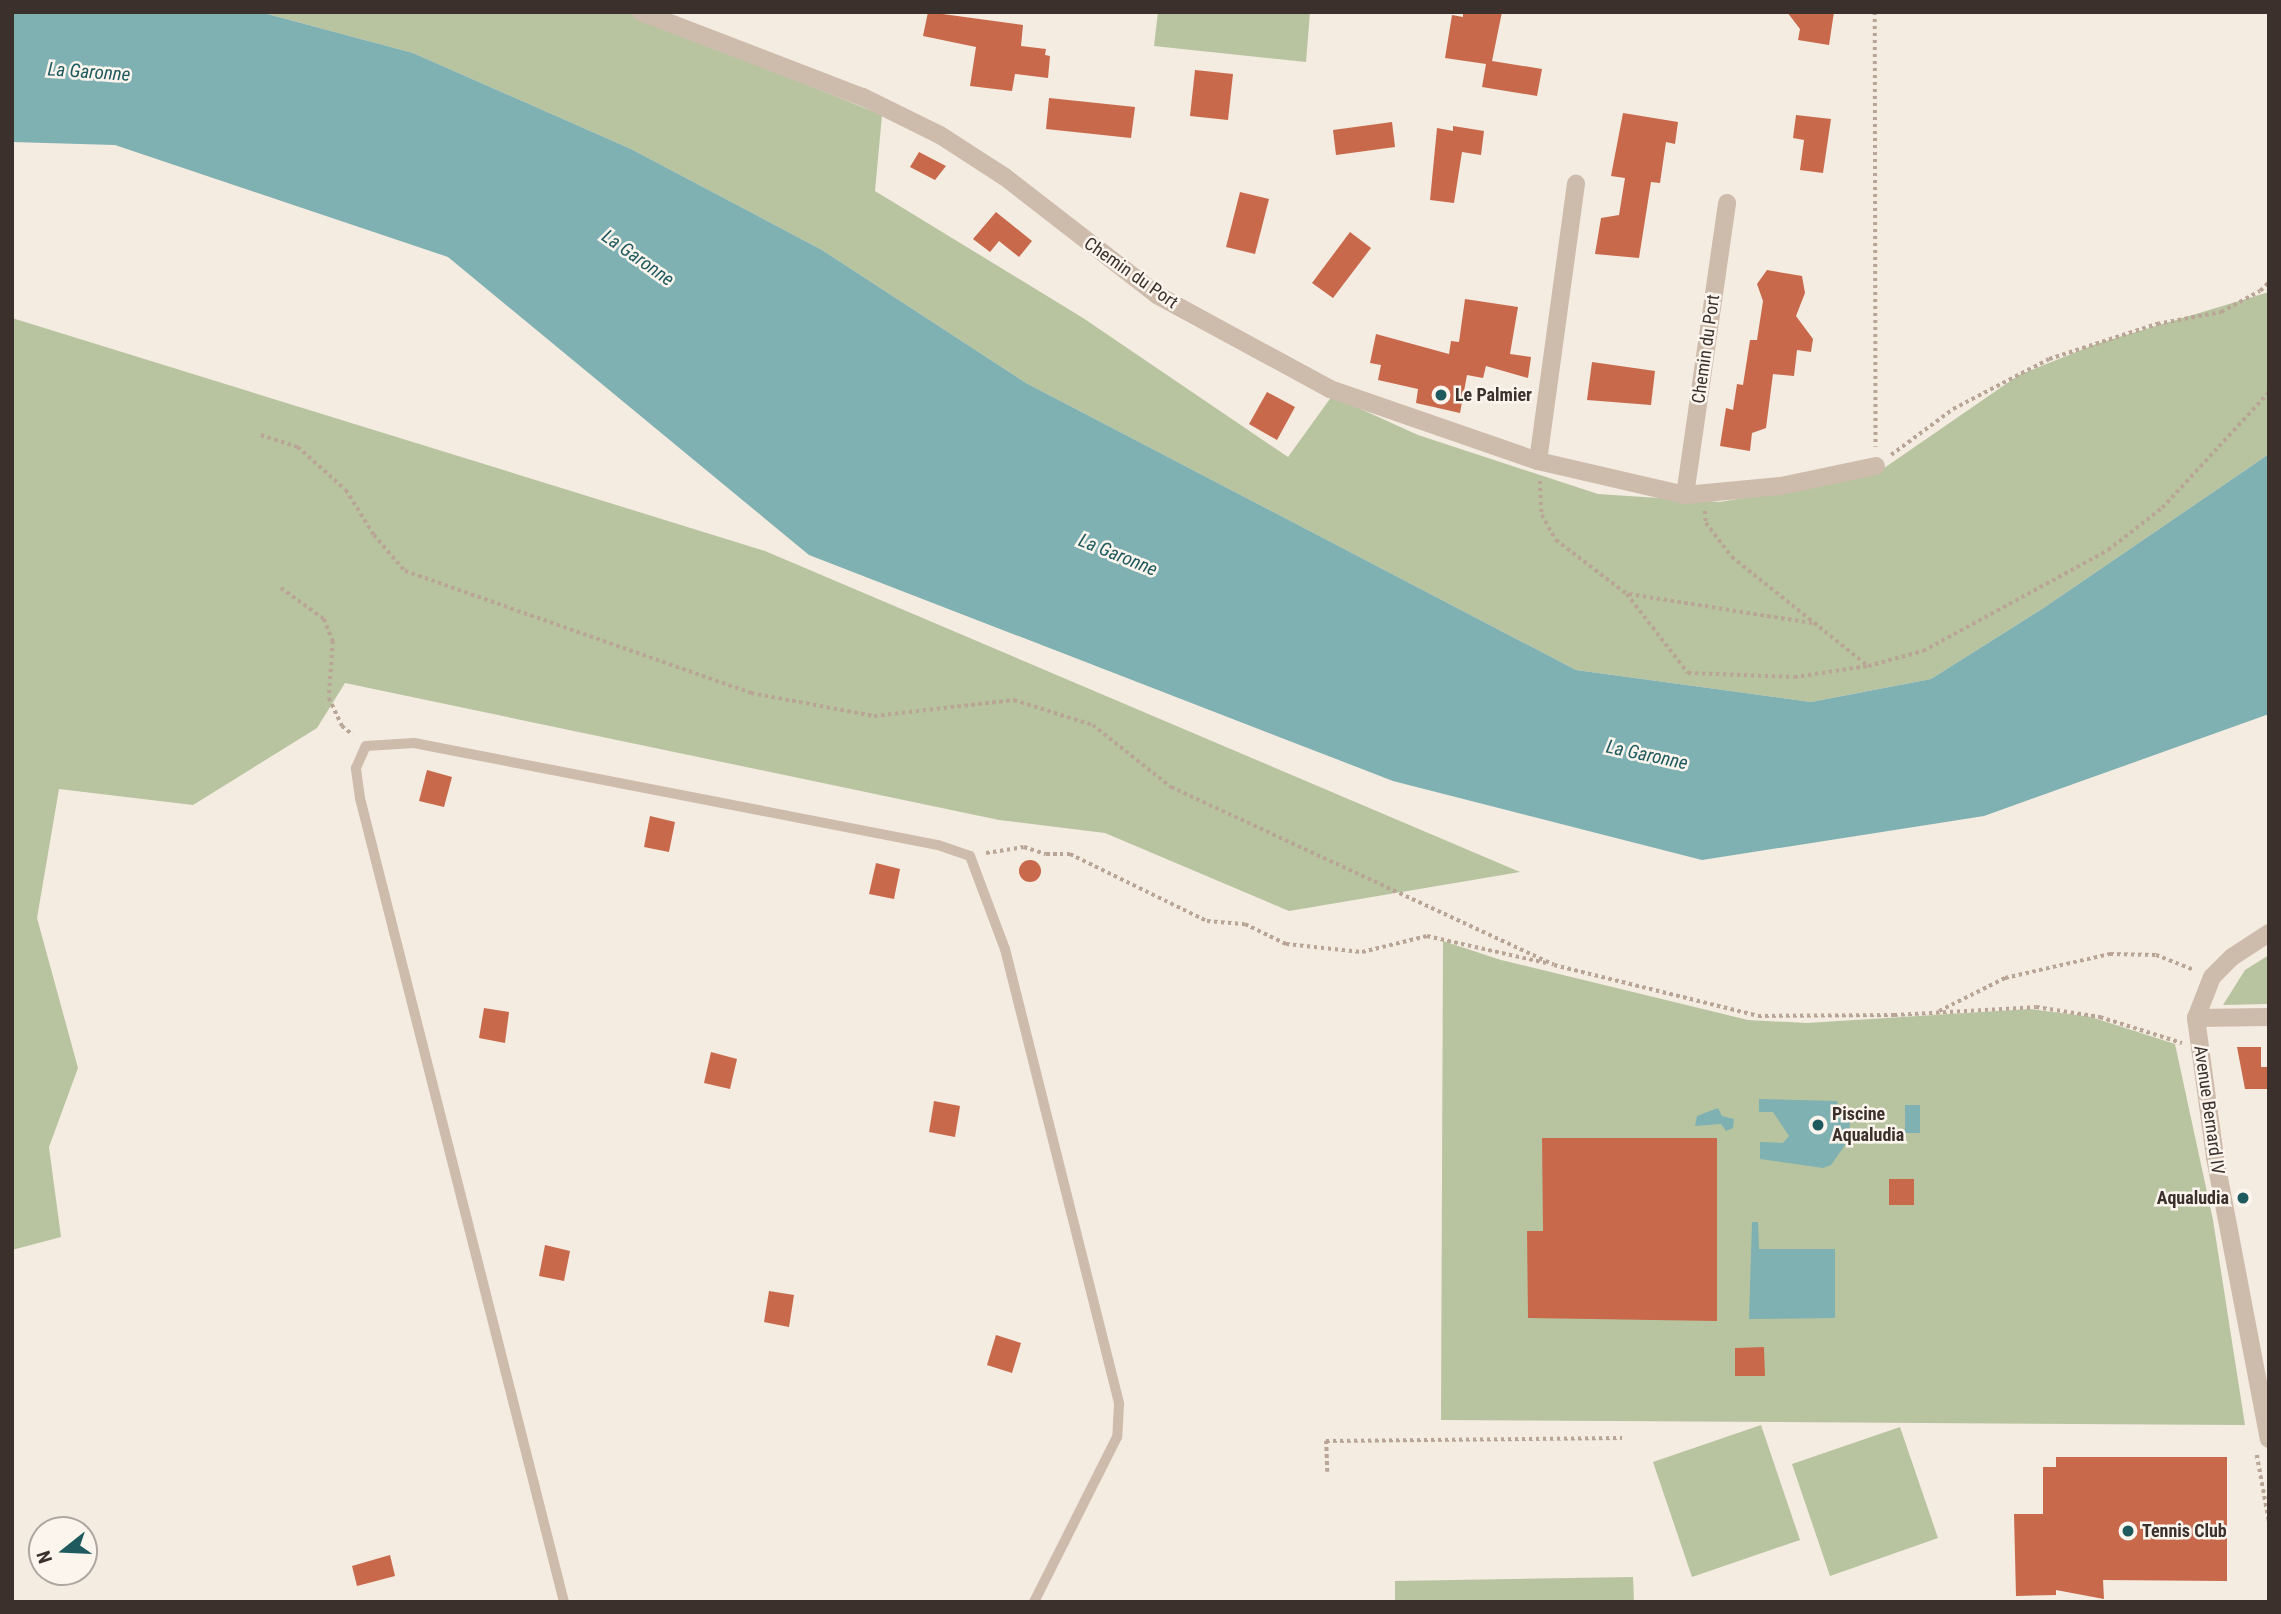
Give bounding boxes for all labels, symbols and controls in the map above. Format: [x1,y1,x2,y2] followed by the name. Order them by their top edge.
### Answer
[47,58,131,86] water label: La Garonne
[598,225,678,291] water label: La Garonne
[1080,233,1182,313] street label: Chemin du Port
[1688,293,1724,405] street label: Chemin du Port
[1455,384,1532,406] place label: Le Palmier
[1433,387,1449,403] marker: Le Palmier
[1075,529,1161,581] water label: La Garonne
[1604,735,1690,775] water label: La Garonne
[2189,1044,2229,1176] street label: Avenue Bernard IV
[1832,1104,1904,1146] place label: Piscine Aqualudia
[1810,1117,1826,1133] marker: Piscine Aqualudia
[2157,1187,2229,1209] place label: Aqualudia
[2235,1190,2251,1206] marker: Aqualudia
[28,1516,98,1586] north arrow
[2142,1520,2227,1542] place label: Tennis Club
[2120,1523,2136,1539] marker: Tennis Club
[32,1548,57,1566] text: N

